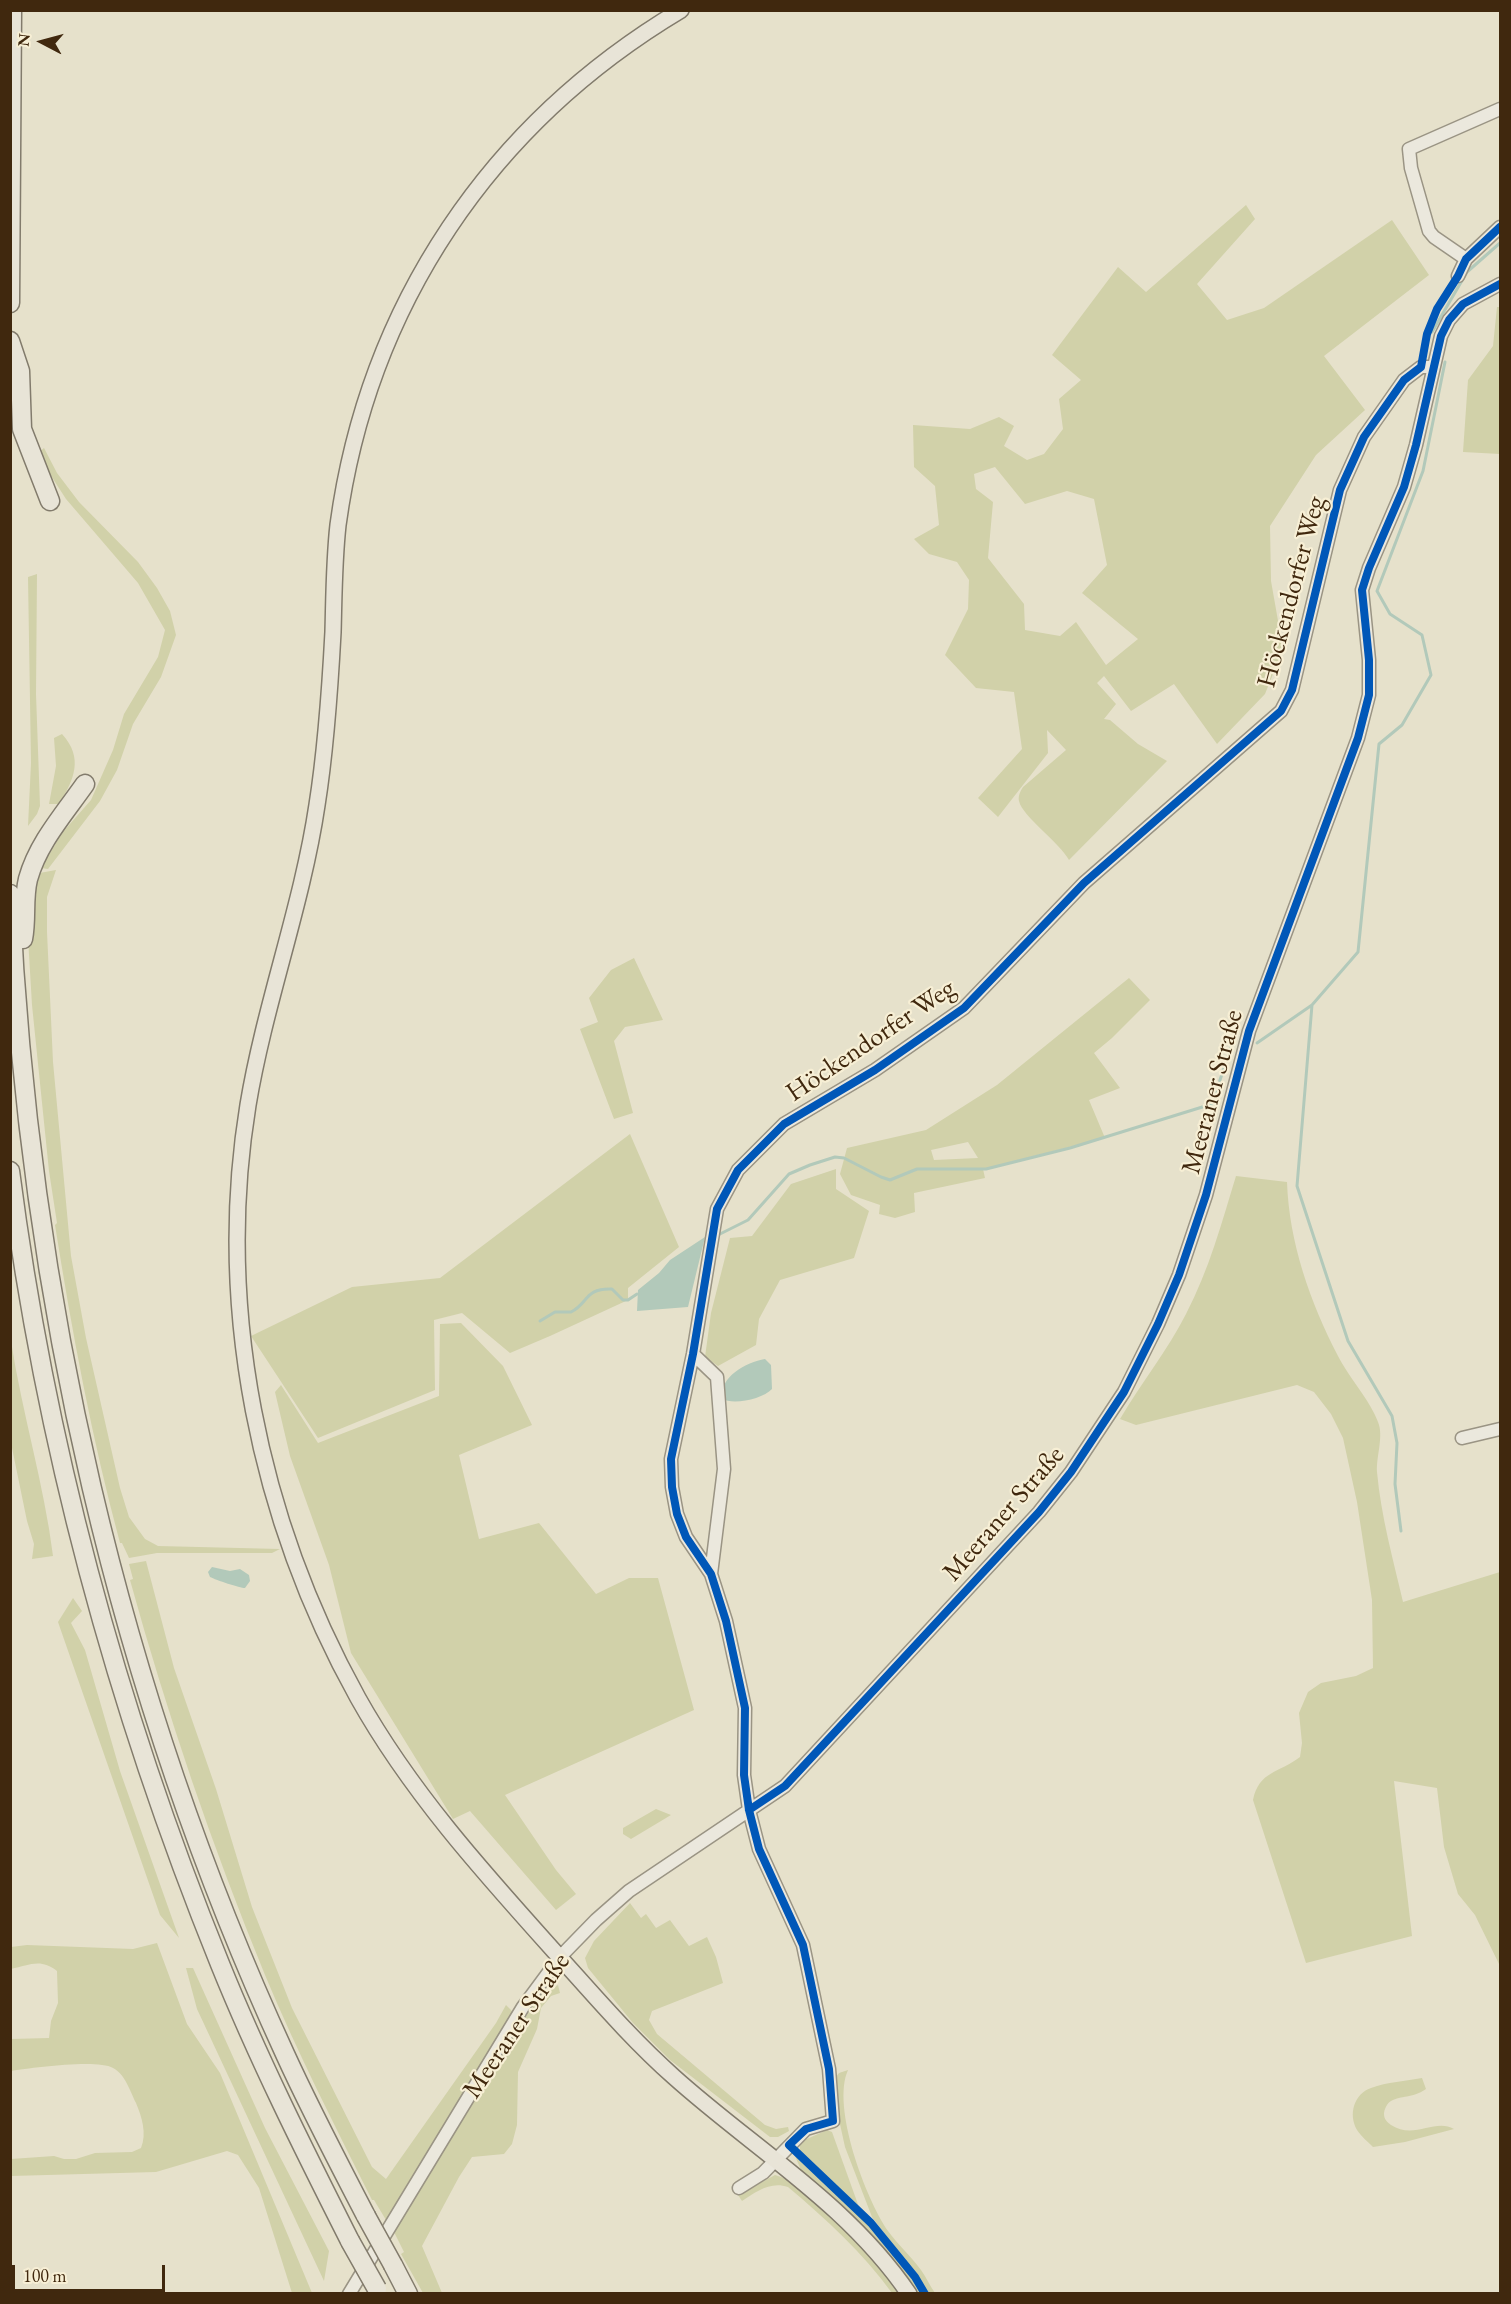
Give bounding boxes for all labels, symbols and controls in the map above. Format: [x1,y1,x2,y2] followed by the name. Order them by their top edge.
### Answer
[12,12,72,72] north arrow
[12,33,35,48] text: N
[1251,493,1333,691] street label: Höckendorfer Weg
[780,973,962,1109] street label: Höckendorfer Weg
[1176,1006,1250,1178] street label: Meeraner Straße
[936,1440,1072,1588] street label: Meeraner Straße
[456,1947,578,2105] street label: Meeraner Straße
[15,2253,168,2291] scale bar
[23,2264,67,2287] text: 100 m

